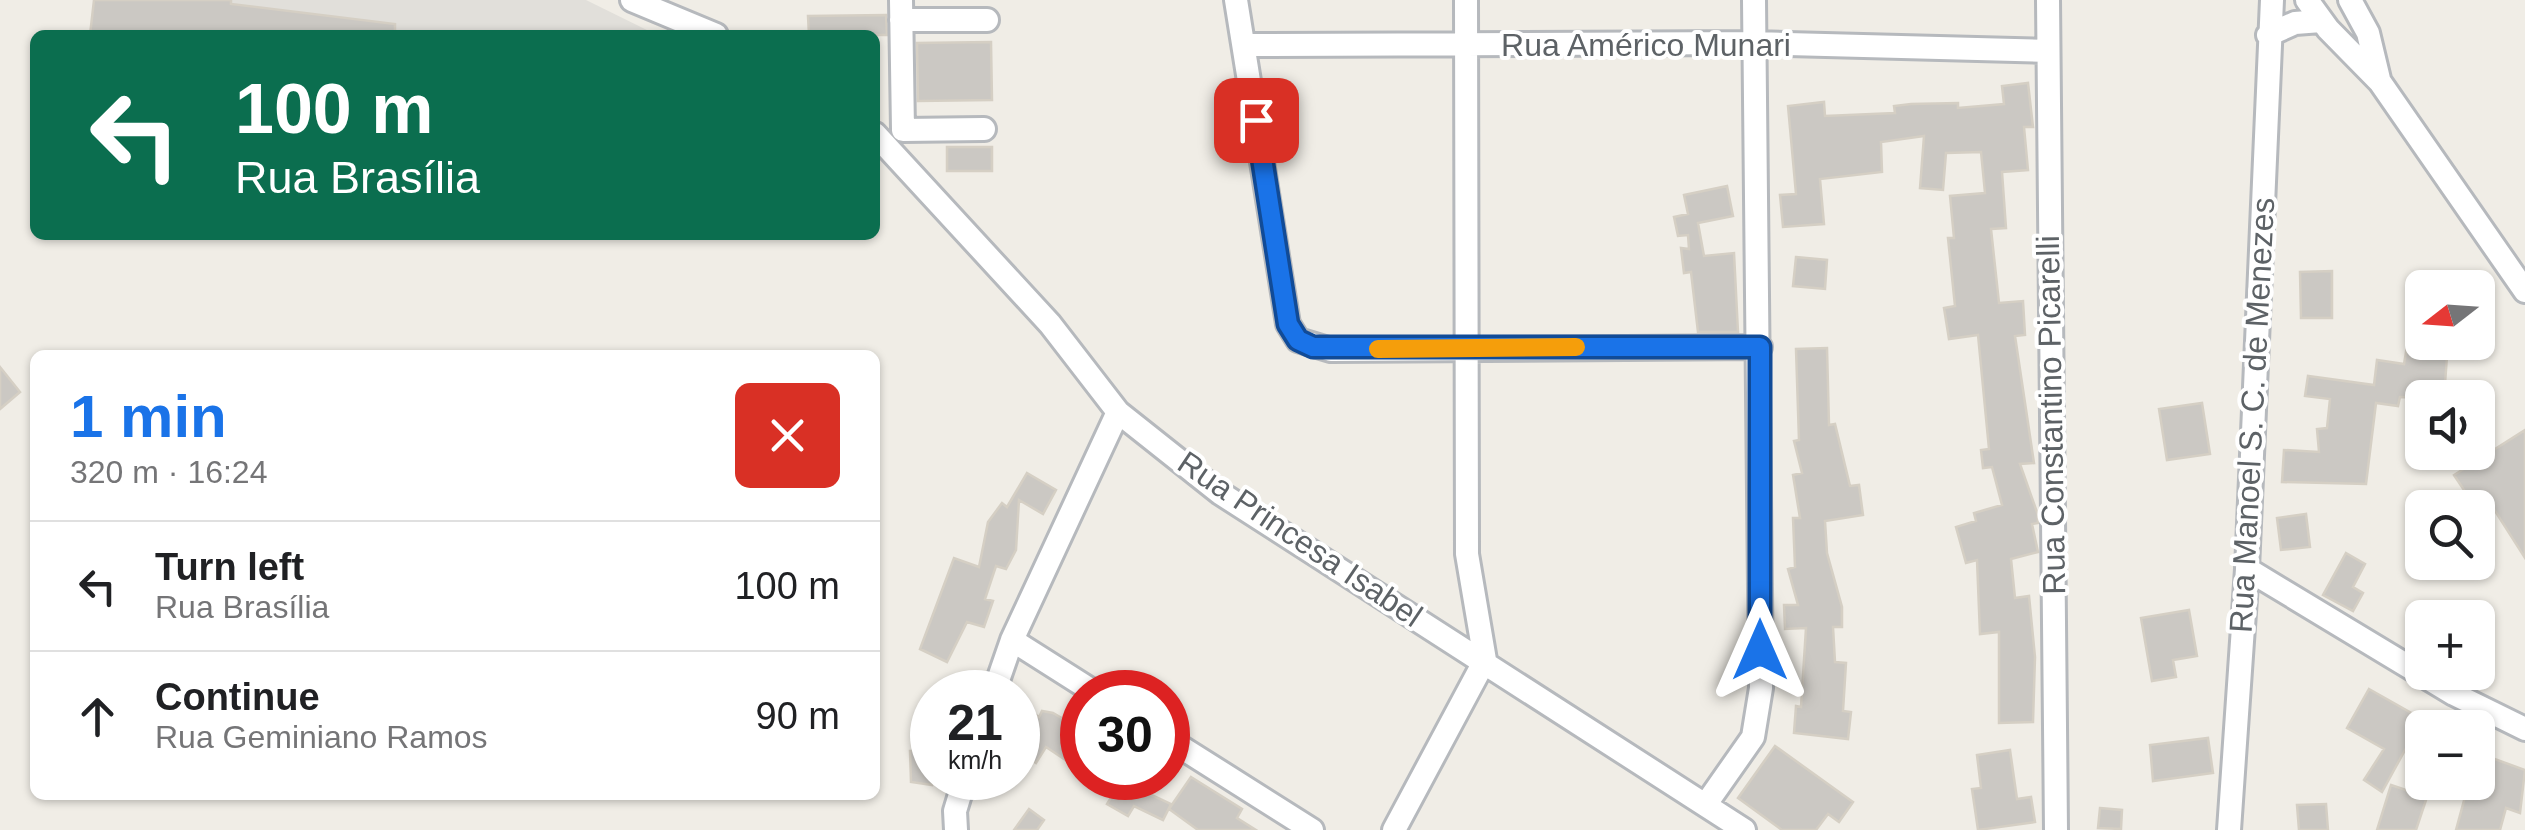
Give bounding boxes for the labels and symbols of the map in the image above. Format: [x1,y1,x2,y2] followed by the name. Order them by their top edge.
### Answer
[1501,27,1791,63] street label: Rua Américo Munari
[1214,78,1299,163] pin
[2223,196,2281,634] street label: Rua Manoel S. C. de Menezes
[2030,235,2072,595] street label: Rua Constantino Picarelli
[2405,270,2495,360] north arrow
[1171,444,1429,634] street label: Rua Princesa Isabel
[1708,598,1812,702] position arrow
[1060,670,1190,800] speed limit sign: 30

